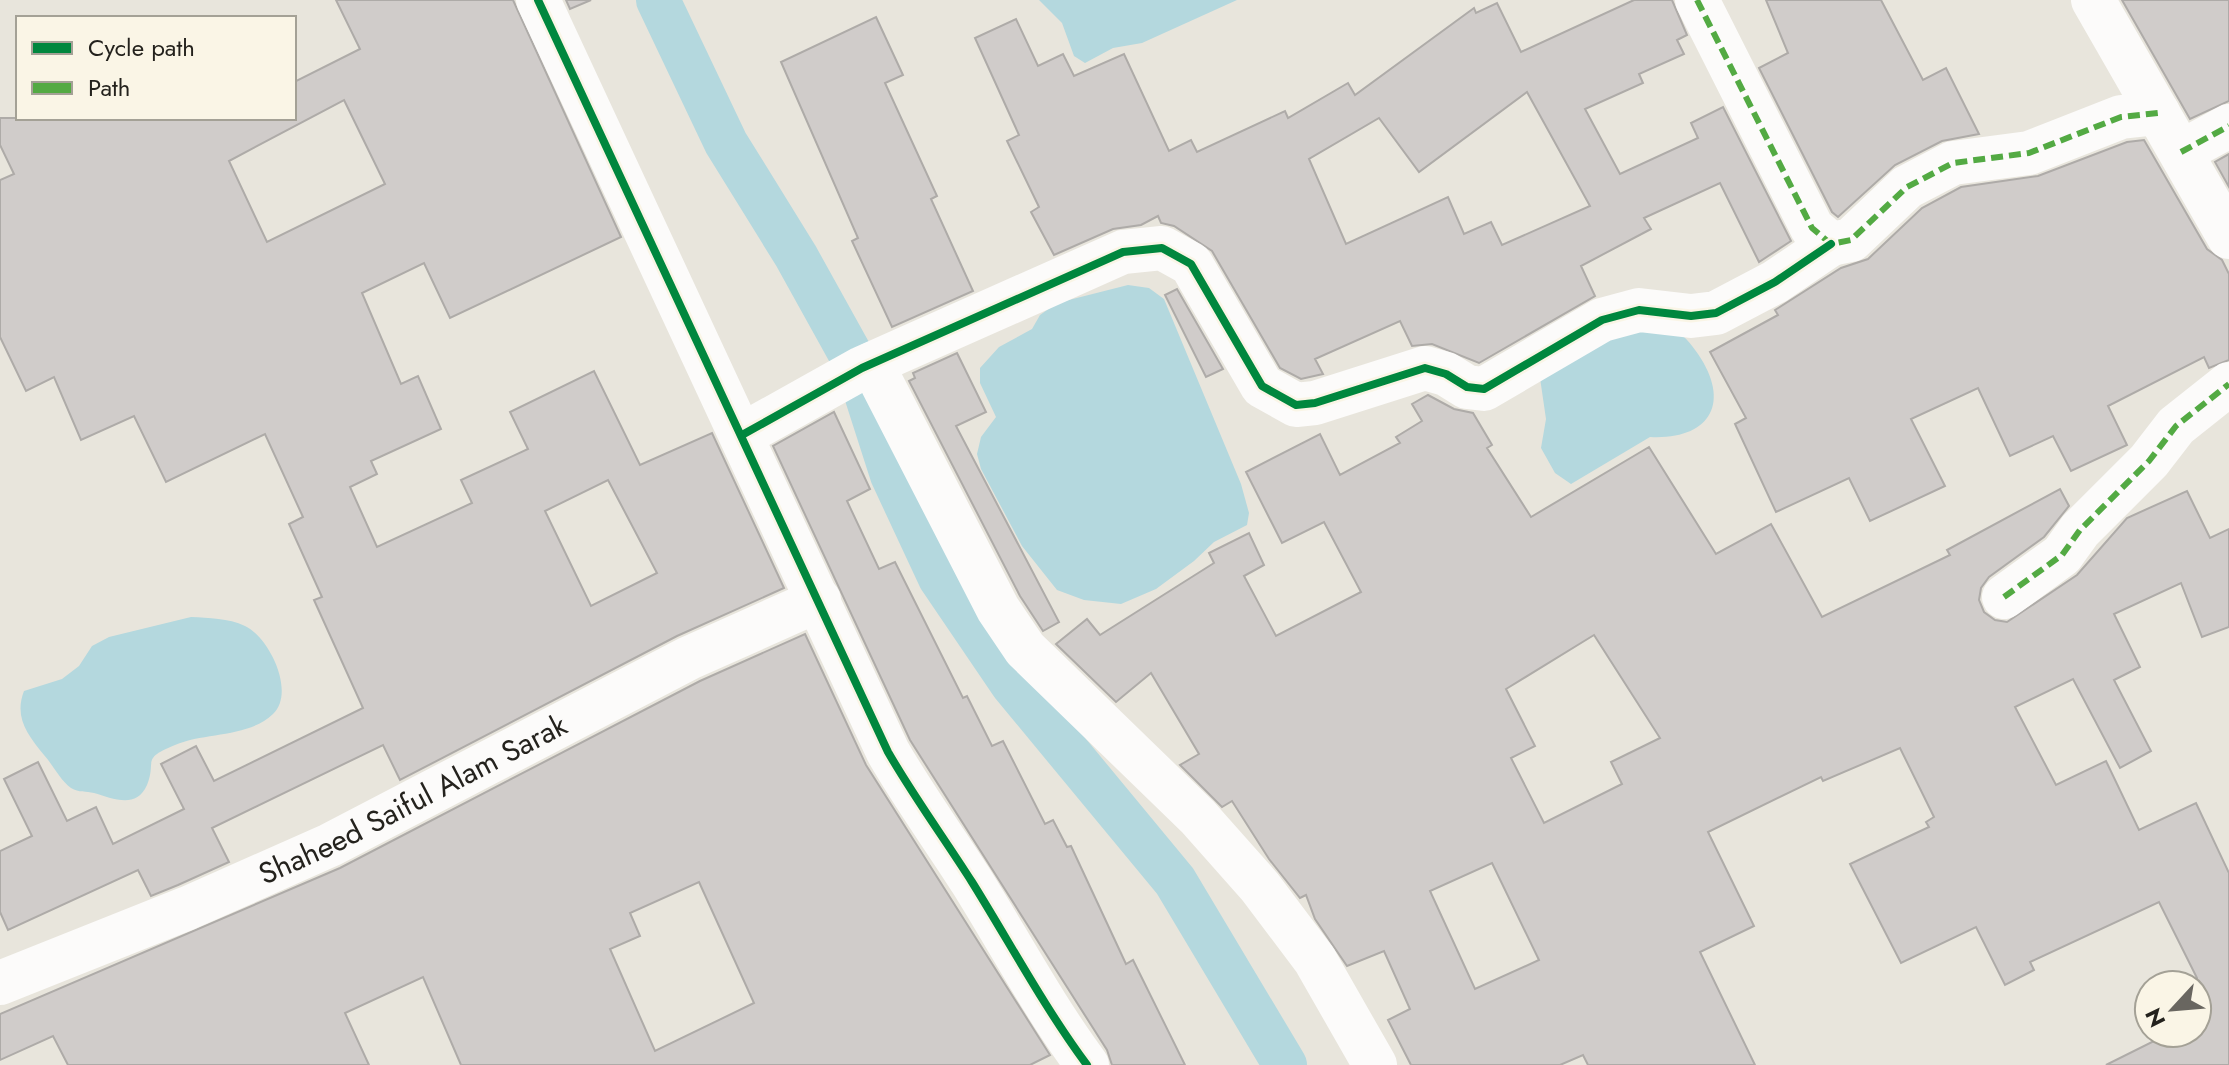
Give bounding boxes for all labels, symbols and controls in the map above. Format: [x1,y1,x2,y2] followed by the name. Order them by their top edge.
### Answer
[16,16,296,120] legend
[88,30,195,65] text: Cycle path
[88,70,130,105] text: Path
[251,703,575,895] street label: Shaheed Saiful Alam Sarak
[2133,969,2213,1049] north arrow
[2137,1003,2173,1033] text: N

